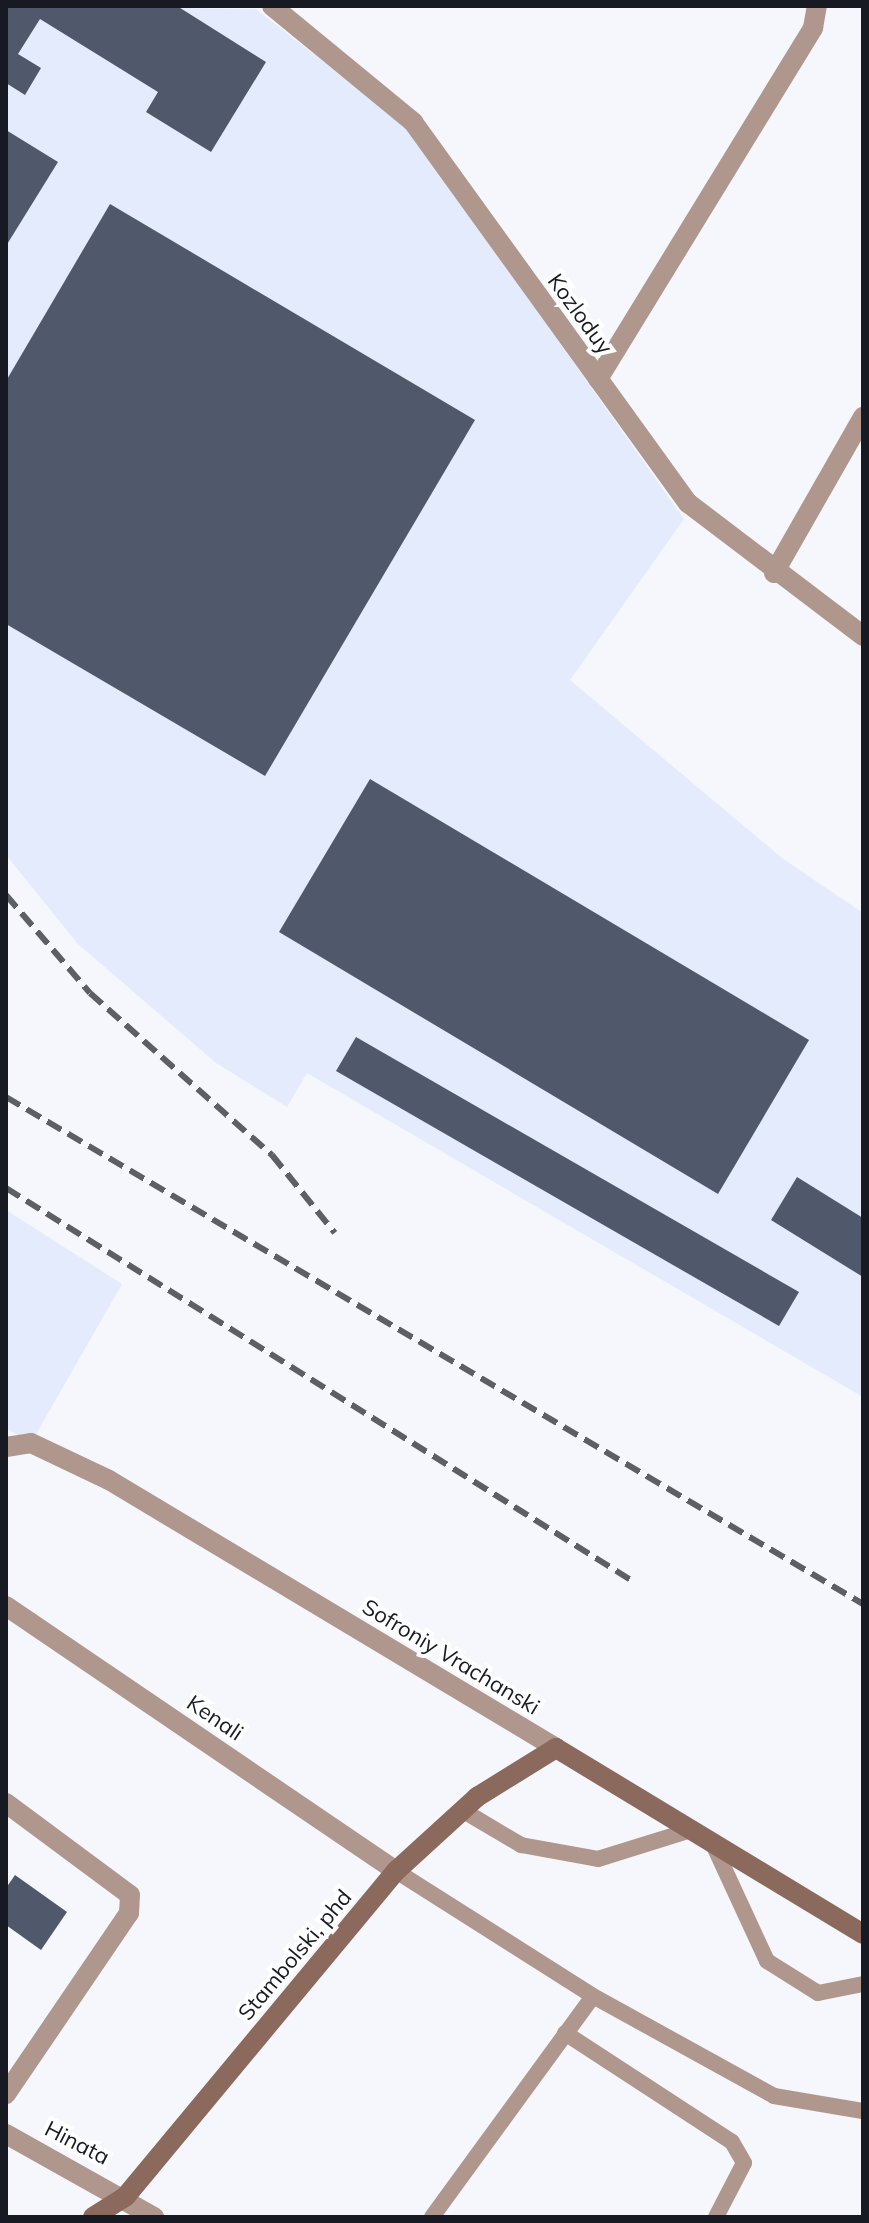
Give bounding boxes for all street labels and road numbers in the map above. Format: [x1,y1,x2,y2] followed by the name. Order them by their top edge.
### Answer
[542,269,618,359] street label: Kozloduy
[358,1594,544,1720] street label: Sofroniy Vrachanski
[182,1690,248,1746] street label: Kenali
[233,1884,357,2026] street label: Stambolski, phd
[40,2116,114,2170] street label: Hinata

